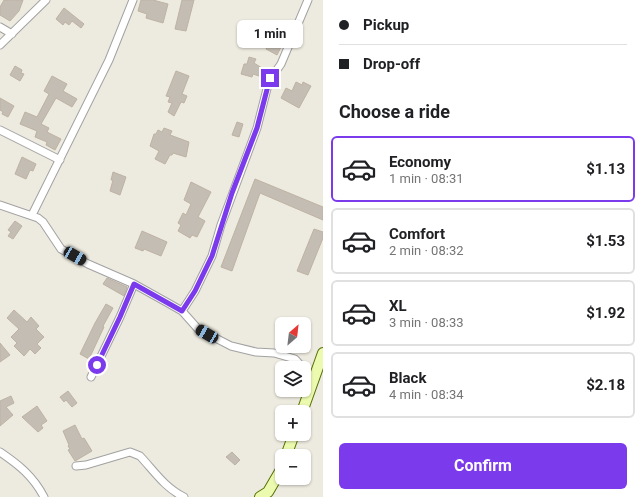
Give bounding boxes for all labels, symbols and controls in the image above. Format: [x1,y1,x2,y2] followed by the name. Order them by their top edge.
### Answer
[363,16,409,34] text: Pickup
[237,20,303,48] callout: 1 min
[254,26,286,41] text: 1 min
[363,55,420,73] text: Drop-off
[261,69,279,87] route end
[339,101,450,122] text: Choose a ride
[341,151,377,187] icon: car
[389,153,451,171] text: Economy
[586,160,625,178] text: $1.13
[389,171,464,186] text: 1 min · 08:31
[341,223,377,259] icon: car
[389,225,445,243] text: Comfort
[586,232,625,250] text: $1.53
[389,243,464,258] text: 2 min · 08:32
[62,245,88,267] car
[341,295,377,331] icon: car
[389,297,407,315] text: XL
[586,304,625,322] text: $1.92
[389,315,464,330] text: 3 min · 08:33
[275,317,311,353] north arrow
[275,317,311,485] map controls
[194,323,220,345] car
[88,356,106,374] route start
[275,361,311,397] button: layers
[341,367,377,403] icon: car
[389,369,426,387] text: Black
[586,376,625,394] text: $2.18
[389,387,464,402] text: 4 min · 08:34
[275,405,311,441] button: +
[339,443,627,489] button: Confirm
[275,449,311,485] button: −

